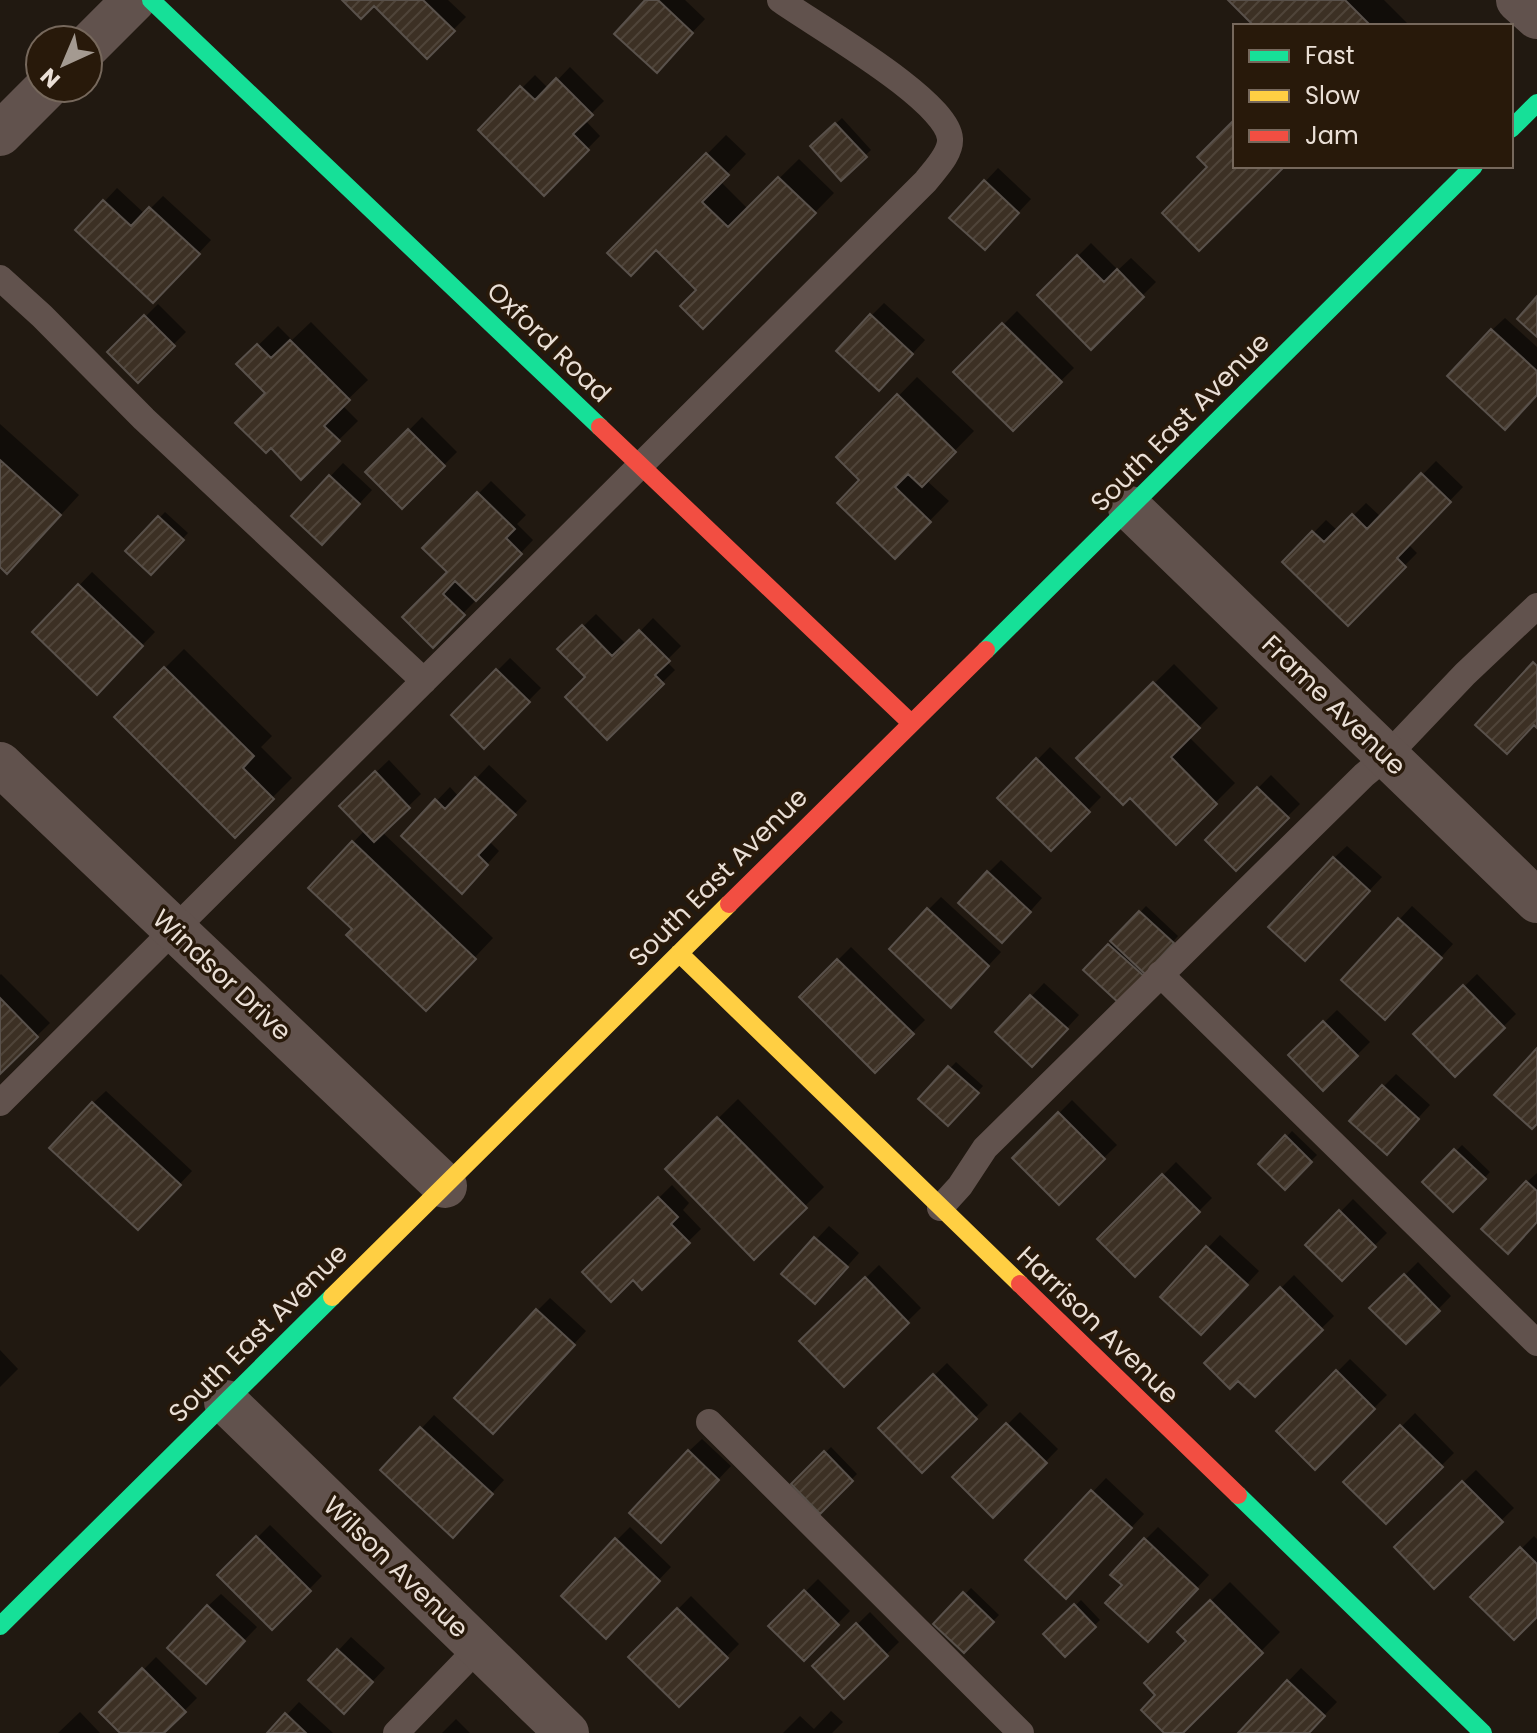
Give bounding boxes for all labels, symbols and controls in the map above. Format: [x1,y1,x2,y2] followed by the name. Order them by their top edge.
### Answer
[24,24,104,104] north arrow
[1233,24,1513,168] legend
[1305,39,1355,72] text: Fast
[34,61,67,95] text: N
[1305,79,1360,112] text: Slow
[1305,119,1359,152] text: Jam
[479,274,619,410] street label: Oxford Road
[1082,324,1278,520] street label: South East Avenue
[1254,627,1414,783] street label: Frame Avenue
[620,779,816,975] street label: South East Avenue
[145,901,299,1049] street label: Windsor Drive
[160,1235,356,1431] street label: South East Avenue
[1009,1238,1187,1412] street label: Harrison Avenue
[315,1488,477,1646] street label: Wilson Avenue

